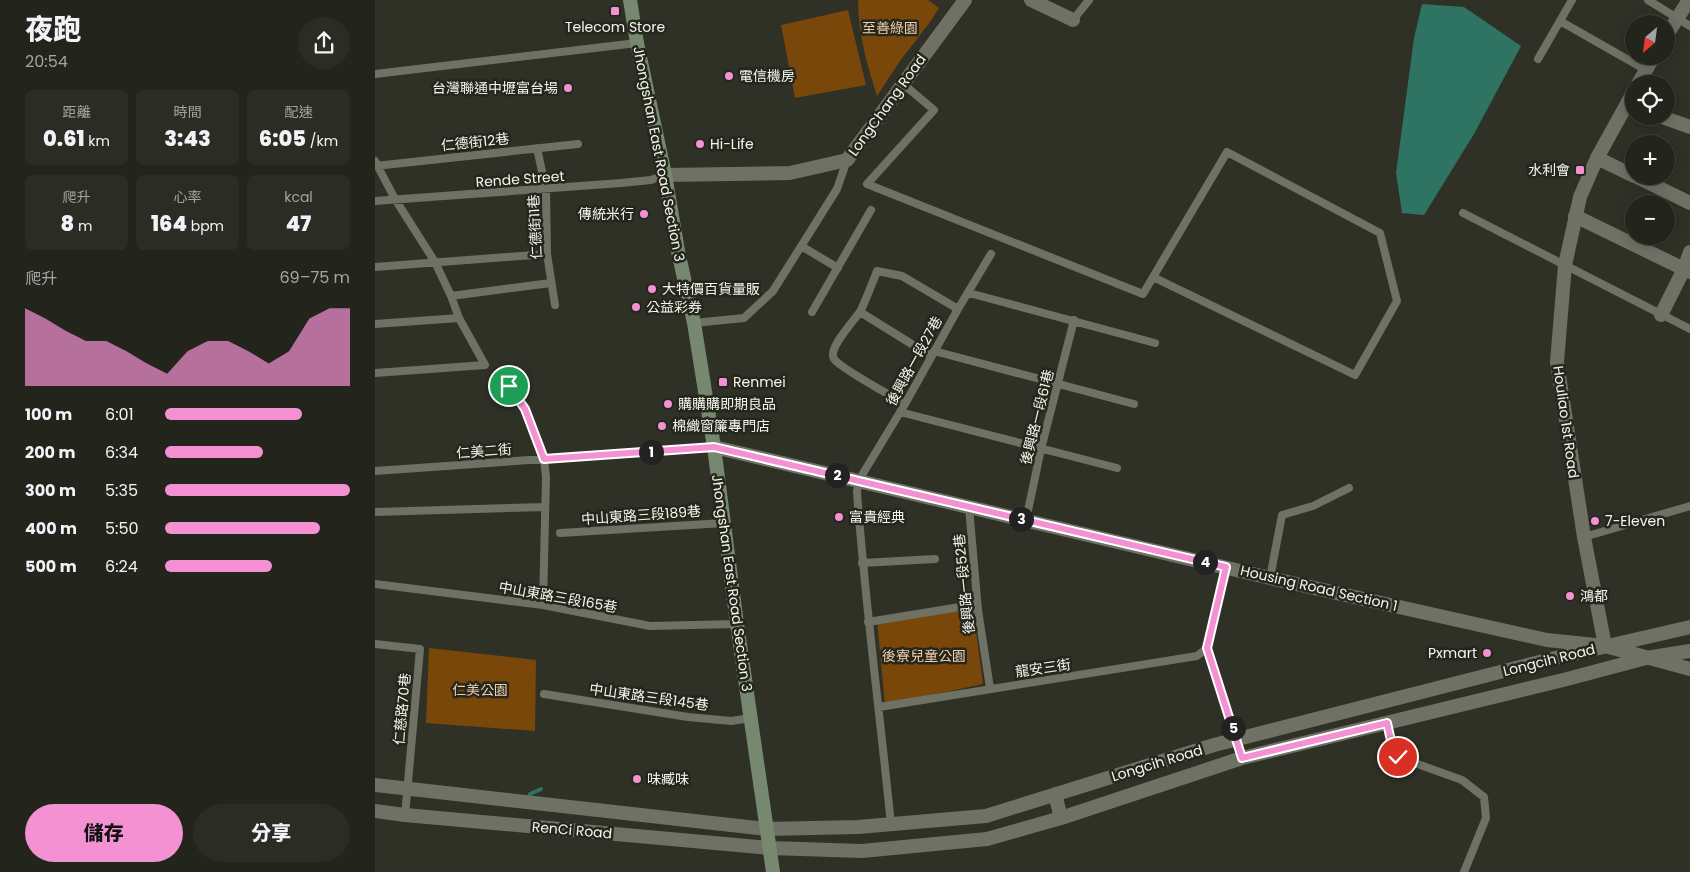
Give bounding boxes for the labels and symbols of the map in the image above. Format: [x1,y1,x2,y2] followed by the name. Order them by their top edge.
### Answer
[609,5,621,17] marker: Telecom Store
[1625,15,1675,65] north arrow
[565,17,665,37] place label: Telecom Store
[862,18,918,38] park label: 至善綠園
[628,45,690,263] street label: Jhongshan East Road Section 3
[843,50,931,160] street label: LongChang Road
[739,66,795,86] place label: 電信機房
[723,70,735,82] marker: 電信機房
[432,78,558,98] place label: 台灣聯通中壢富台場
[562,82,574,94] marker: 台灣聯通中壢富台場
[440,128,510,156] street label: 仁德街12巷
[710,134,754,154] place label: Hi-Life
[694,138,706,150] marker: Hi-Life
[1528,160,1570,180] place label: 水利會
[1574,164,1586,176] marker: 水利會
[475,166,565,192] street label: Rende Street
[523,194,547,260] street label: 仁德街11巷
[578,204,634,224] place label: 傳統米行
[638,208,650,220] marker: 傳統米行
[662,279,760,299] place label: 大特價百貨量販
[646,283,658,295] marker: 大特價百貨量販
[646,297,702,317] place label: 公益彩券
[630,301,642,313] marker: 公益彩券
[881,313,947,409] street label: 後興路一段27巷
[1548,364,1584,480] street label: Houliao 1st Road
[488,365,530,407] pin
[1016,367,1058,467] street label: 後興路一段61巷
[733,372,786,392] place label: Renmei
[717,376,729,388] marker: Renmei
[678,394,776,414] place label: 購購購即期良品
[662,398,674,410] marker: 購購購即期良品
[672,416,770,436] place label: 棉織窗簾專門店
[656,420,668,432] marker: 棉織窗簾專門店
[455,439,513,463] street label: 仁美二街
[639,440,663,464] pin: 1
[825,462,849,488] pin: 2
[707,473,757,693] street label: Jhongshan East Road Section 3
[580,501,702,529] street label: 中山東路三段189巷
[1009,506,1033,532] pin: 3
[849,507,905,527] place label: 富貴經典
[833,511,845,523] marker: 富貴經典
[1605,511,1665,531] place label: 7-Eleven
[1589,515,1601,527] marker: 7-Eleven
[949,533,979,635] street label: 後興路一段52巷
[1193,550,1217,574] pin: 4
[1238,560,1400,616] street label: Housing Road Section 1
[497,577,619,617] street label: 中山東路三段165巷
[1580,586,1608,606] place label: 鴻都
[1564,590,1576,602] marker: 鴻都
[1501,639,1597,681] street label: Longcih Road
[1428,643,1477,663] place label: Pxmart
[882,646,966,666] park label: 後寮兒童公園
[1481,647,1493,659] marker: Pxmart
[1014,654,1072,682] street label: 龍安三街
[389,672,415,746] street label: 仁慈路70巷
[588,679,710,715] street label: 中山東路三段145巷
[452,680,508,700] park label: 仁美公園
[1221,716,1245,740] pin: 5
[1377,736,1419,778] pin
[1109,740,1205,786] street label: Longcih Road
[647,769,689,789] place label: 味臧味
[631,773,643,785] marker: 味臧味
[531,817,613,843] street label: RenCi Road

